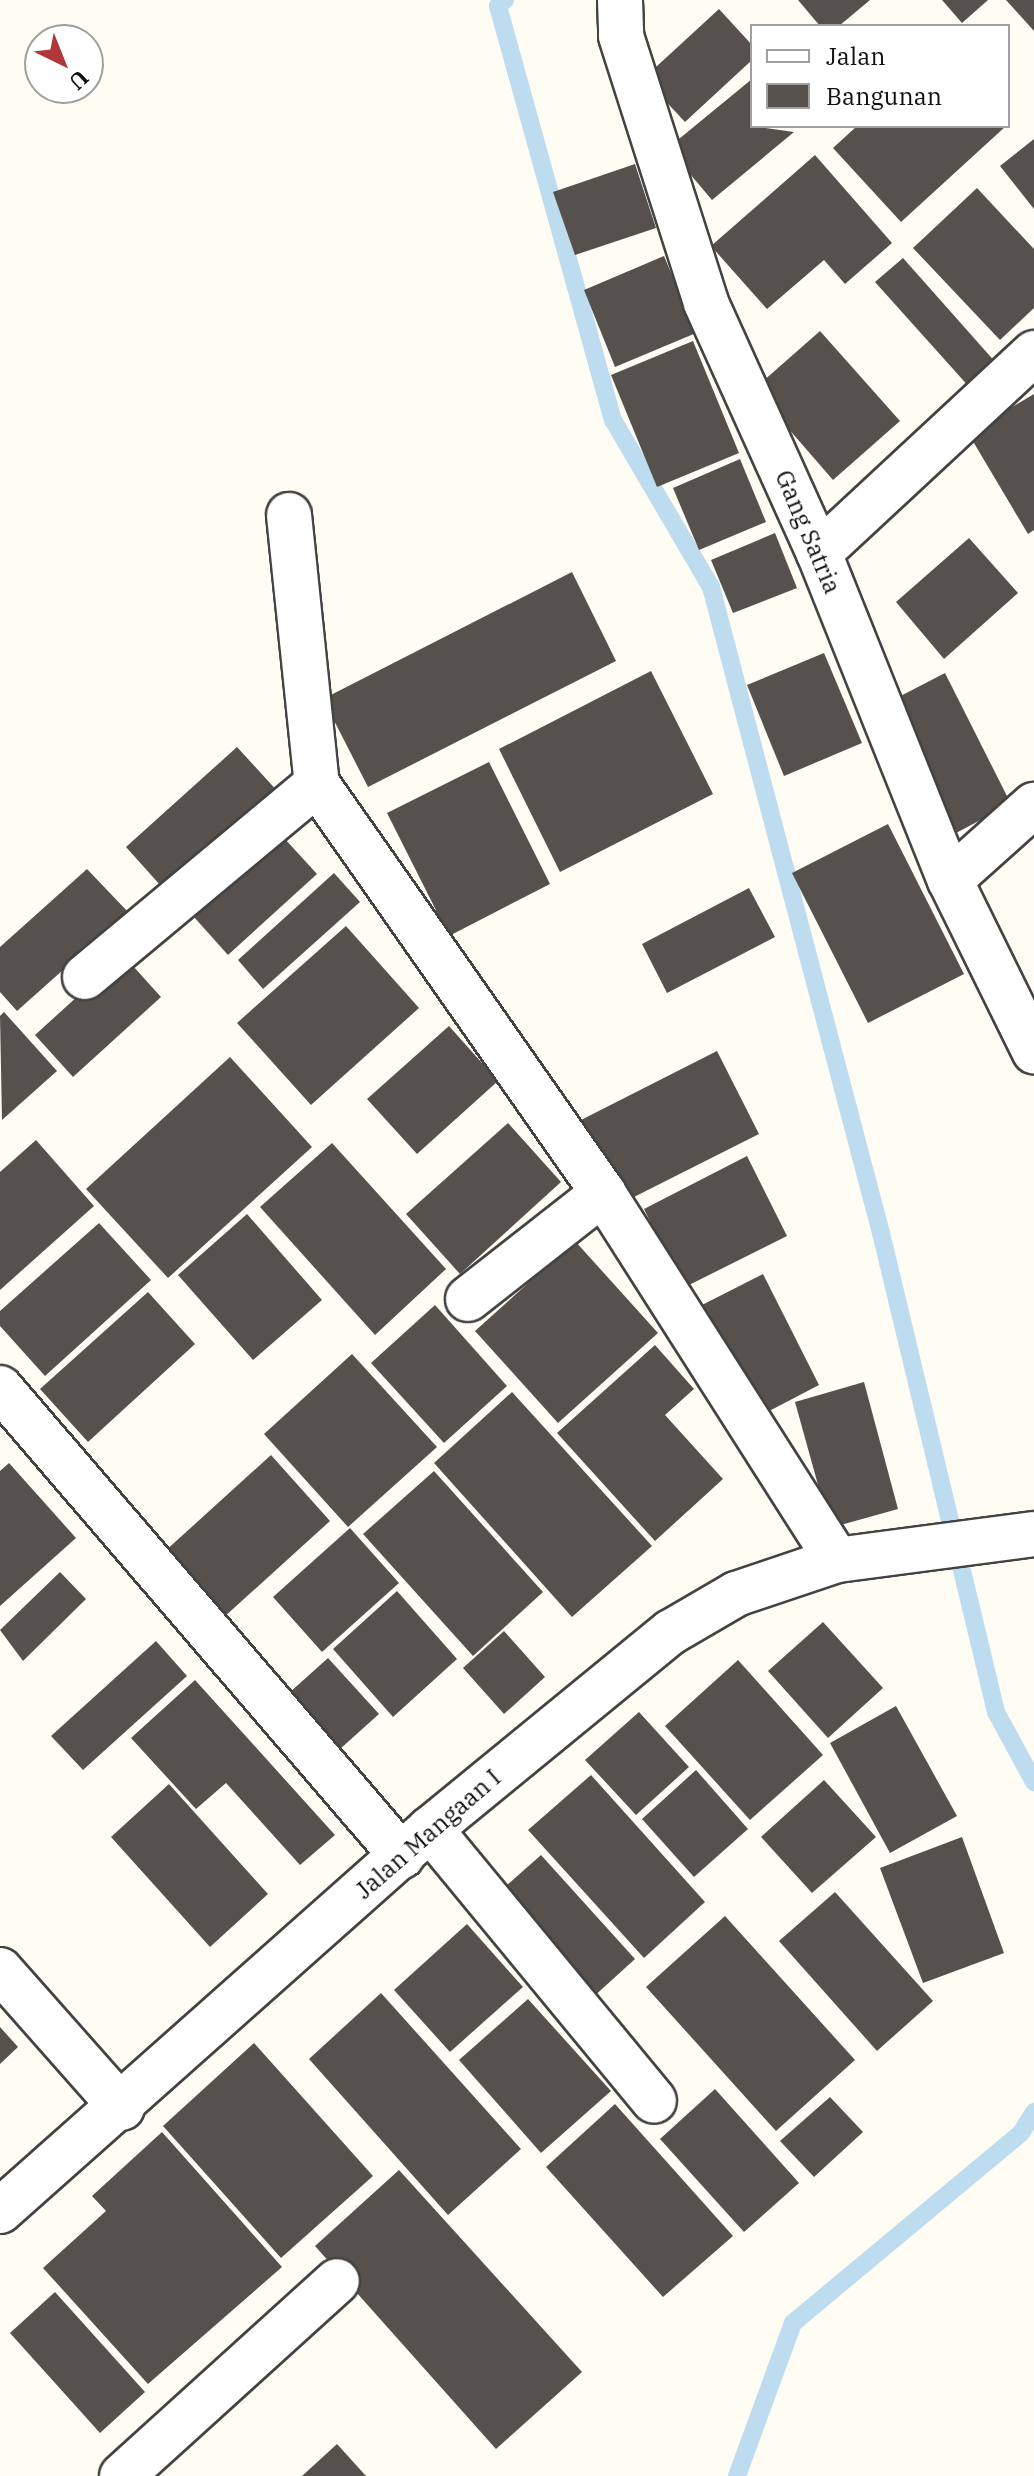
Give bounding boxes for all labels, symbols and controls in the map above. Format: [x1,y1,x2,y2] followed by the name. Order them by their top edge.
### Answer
[24,24,104,104] north arrow
[750,24,1010,128] legend
[826,40,886,72] text: Jalan
[63,64,95,97] text: U
[826,80,942,112] text: Bangunan
[769,466,847,598] street label: Gang Satria
[350,1763,506,1905] street label: Jalan Mangaan I

